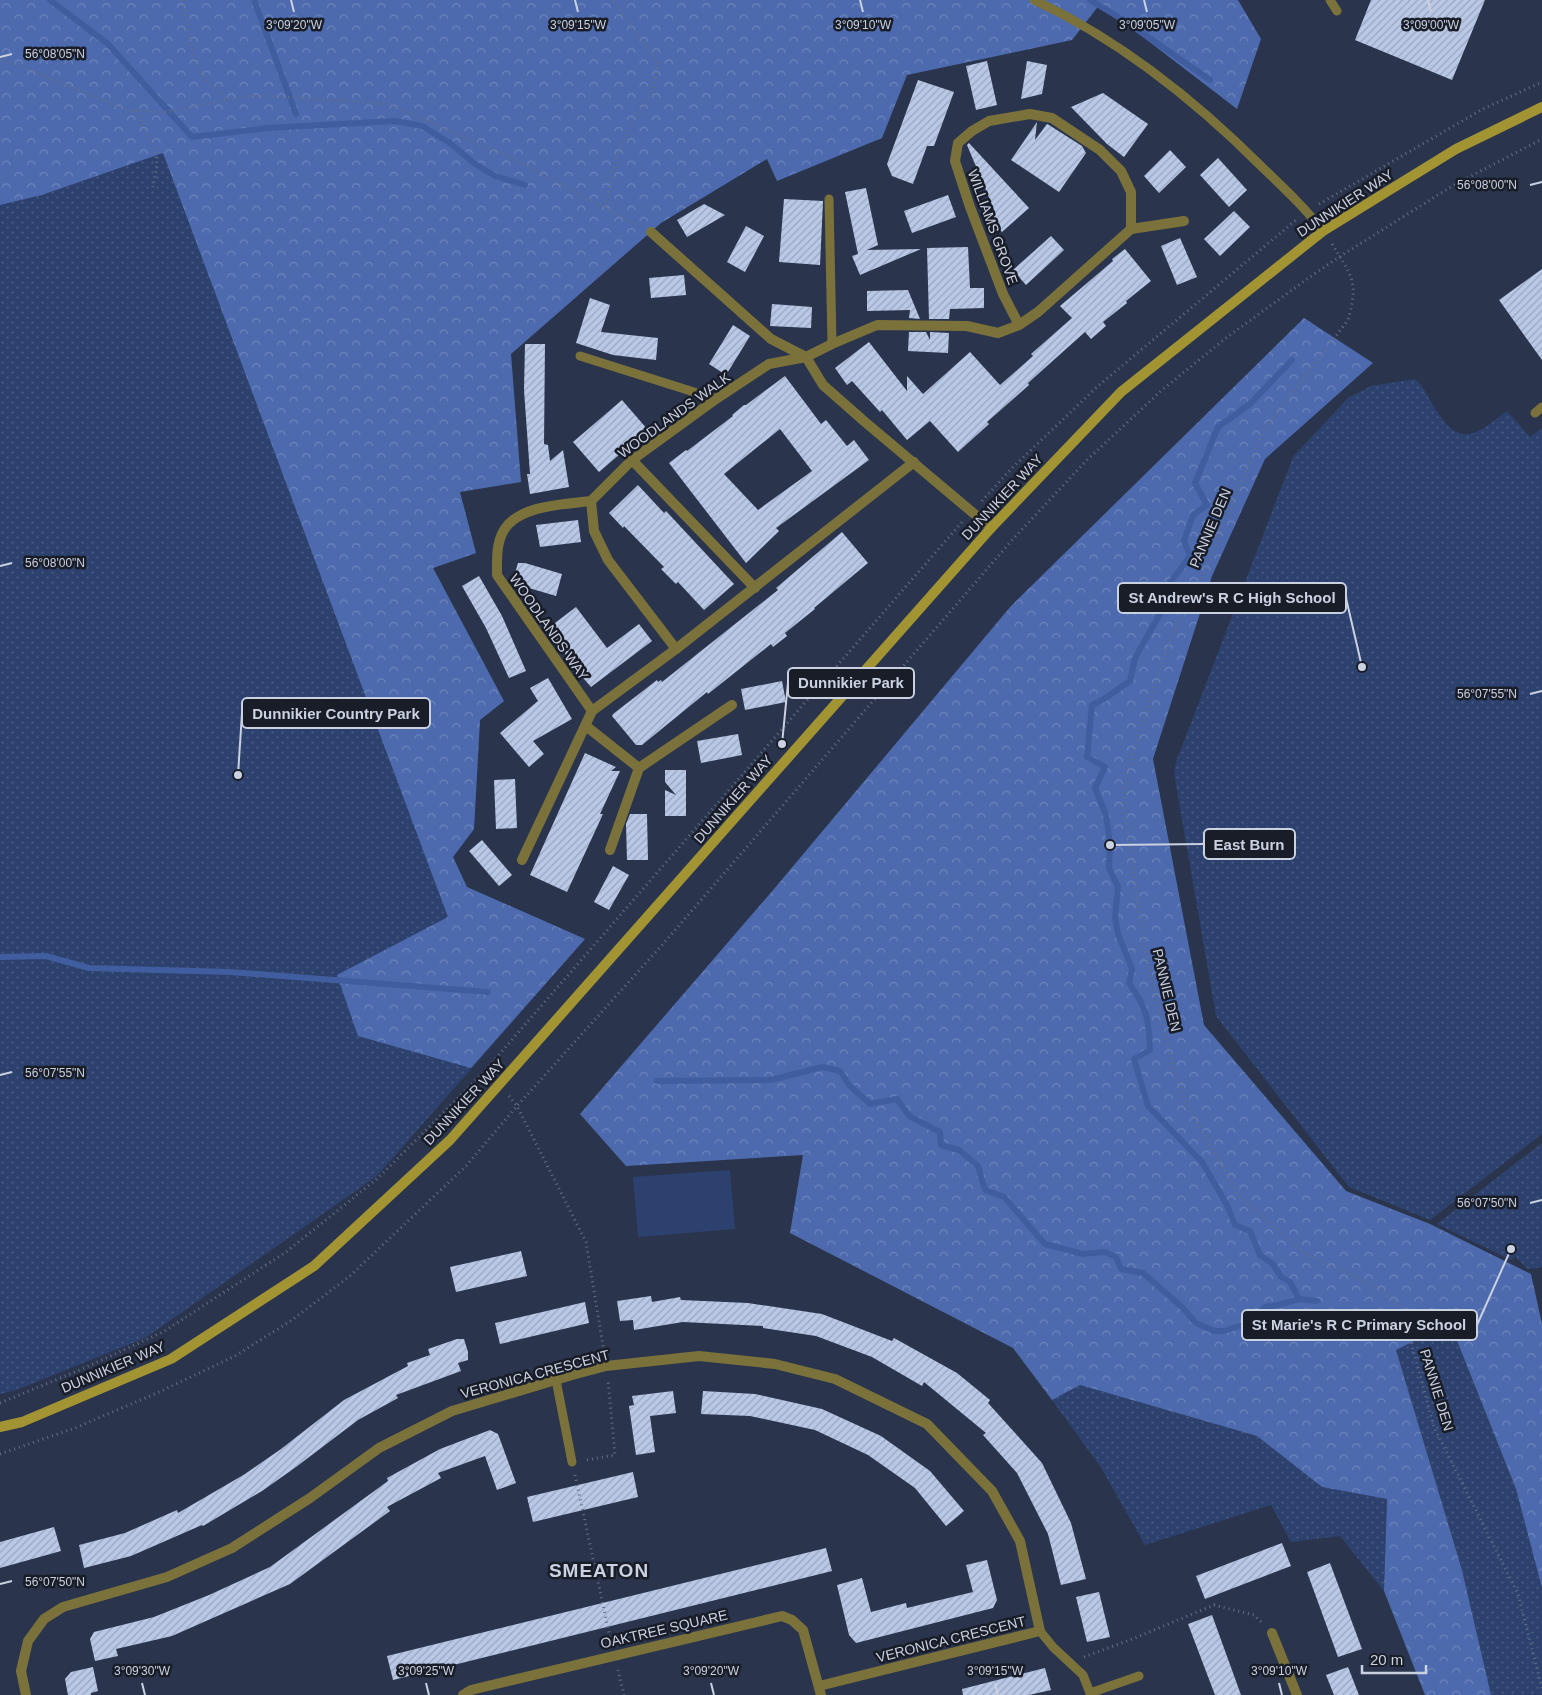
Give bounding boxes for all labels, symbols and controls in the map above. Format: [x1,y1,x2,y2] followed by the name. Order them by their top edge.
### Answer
[266,18,323,32] text: 3°09'20"W
[550,18,607,32] text: 3°09'15"W
[835,18,892,32] text: 3°09'10"W
[1119,18,1176,32] text: 3°09'05"W
[1403,18,1460,32] text: 3°09'00"W
[25,47,85,61] text: 56°08'05"N
[1294,166,1397,240] street label: DUNNIKIER WAY
[965,167,1021,287] street label: WILLIAMS GROVE
[1457,178,1517,192] text: 56°08'00"N
[615,369,734,461] street label: WOODLANDS WALK
[958,450,1046,543] street label: DUNNIKIER WAY
[1186,486,1234,570] street label: PANNIE DEN
[25,556,85,570] text: 56°08'00"N
[506,571,592,684] street label: WOODLANDS WAY
[1118,583,1346,613] callout: St Andrew's R C High School
[1128,589,1336,606] text: St Andrew's R C High School
[788,668,914,698] callout: Dunnikier Park
[798,674,905,691] text: Dunnikier Park
[1457,687,1517,701] text: 56°07'55"N
[242,698,430,728] callout: Dunnikier Country Park
[252,705,420,722] text: Dunnikier Country Park
[690,751,776,846] street label: DUNNIKIER WAY
[1204,829,1295,859] callout: East Burn
[1214,836,1284,853] text: East Burn
[1150,947,1184,1033] street label: PANNIE DEN
[420,1055,508,1148] street label: DUNNIKIER WAY
[25,1066,85,1080] text: 56°07'55"N
[1457,1196,1517,1210] text: 56°07'50"N
[1242,1310,1477,1340] callout: St Marie's R C Primary School
[1252,1316,1466,1333] text: St Marie's R C Primary School
[59,1338,168,1396] street label: DUNNIKIER WAY
[459,1346,612,1402] street label: VERONICA CRESCENT
[1417,1347,1457,1433] street label: PANNIE DEN
[549,1560,649,1581] district label: SMEATON
[25,1575,85,1589] text: 56°07'50"N
[599,1607,729,1651] street label: OAKTREE SQUARE
[875,1613,1028,1665] street label: VERONICA CRESCENT
[1362,1642,1426,1674] scale bar
[1370,1651,1403,1668] text: 20 m
[114,1664,171,1678] text: 3°09'30"W
[398,1664,455,1678] text: 3°09'25"W
[683,1664,740,1678] text: 3°09'20"W
[967,1664,1024,1678] text: 3°09'15"W
[1251,1664,1308,1678] text: 3°09'10"W

